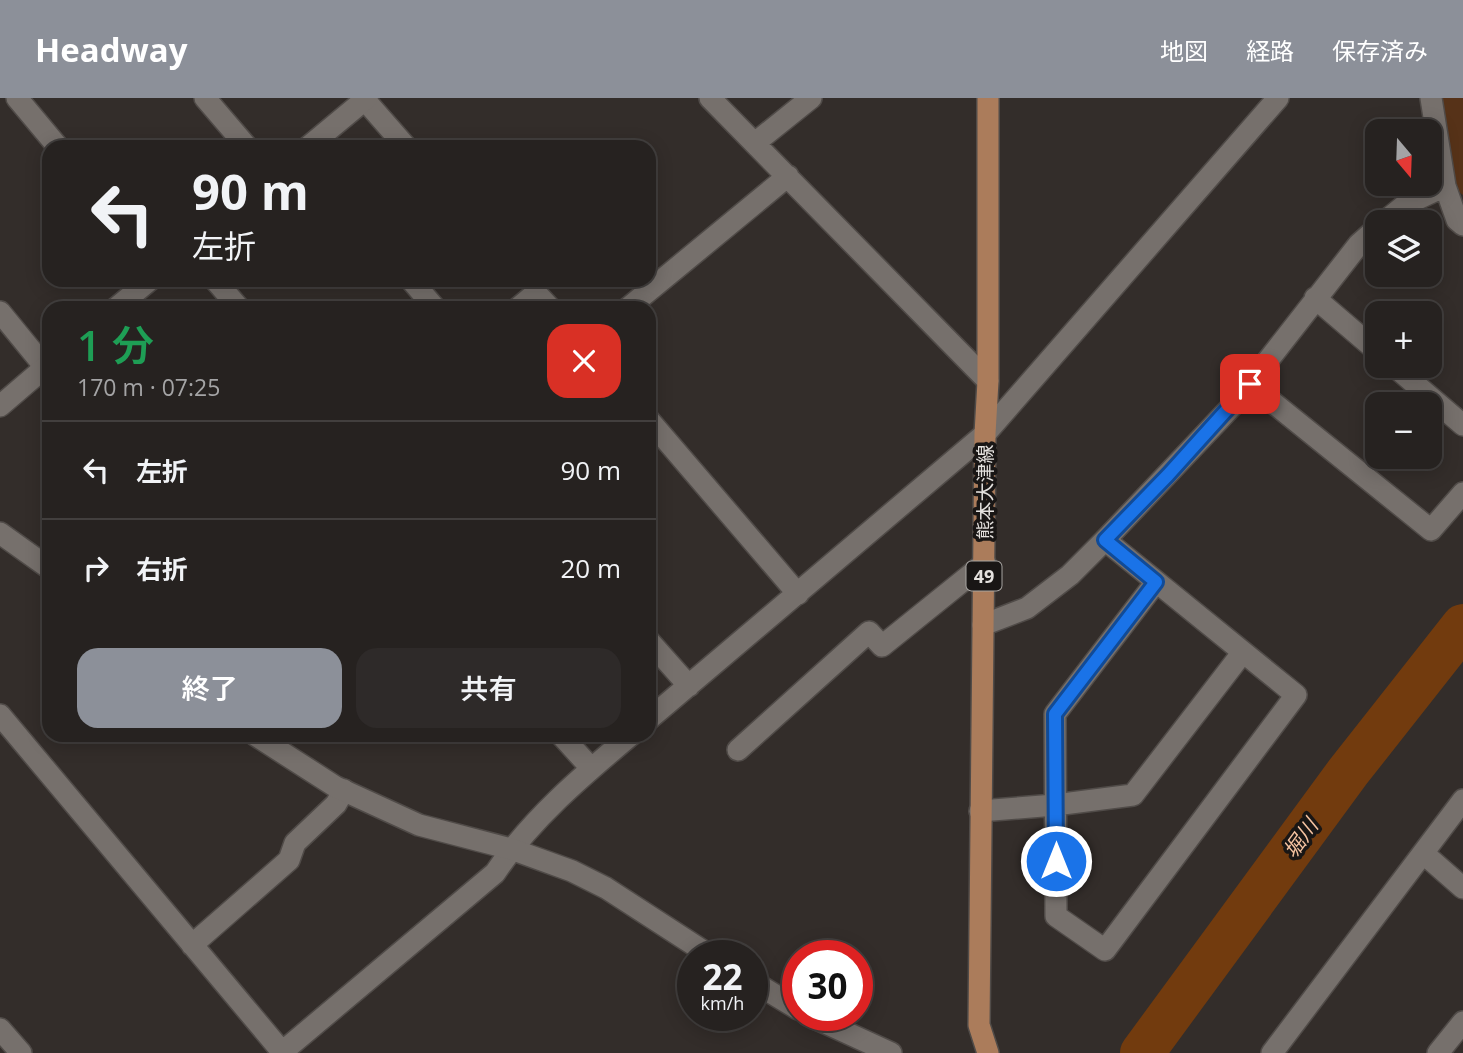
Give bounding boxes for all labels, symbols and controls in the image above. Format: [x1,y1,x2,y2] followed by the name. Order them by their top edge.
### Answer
[35,27,188,72] text: Headway
[1160,34,1208,67] text: 地図
[1246,34,1294,67] text: 経路
[1332,34,1428,67] text: 保存済み
[1365,119,1442,196] north arrow
[1365,119,1442,469] map controls
[192,158,309,224] text: 90 m
[77,168,168,259] icon: left
[1365,210,1442,287] button: layers
[192,224,256,267] text: 左折
[1365,301,1442,378] button: +
[77,316,154,373] text: 1 分
[547,324,621,398] button: close
[1220,354,1280,414] pin
[1231,365,1269,403] icon: arrive
[77,371,220,403] text: 170 m · 07:25
[1365,392,1442,469] button: −
[972,444,998,540] street label: 熊本大津線
[77,451,115,489] icon: left
[560,452,621,488] text: 90 m
[136,453,188,489] text: 左折
[77,549,115,587] icon: right
[560,550,621,586] text: 20 m
[136,551,188,587] text: 右折
[967,562,1002,590] road number: 49
[77,648,342,728] button: 終了
[356,648,621,728] button: 共有
[1276,811,1325,863] water label: 堀川
[1019,824,1093,898] position arrow
[782,940,873,1031] speed limit sign: 30
[702,953,743,1000] text: 22
[701,991,744,1015] text: km/h

